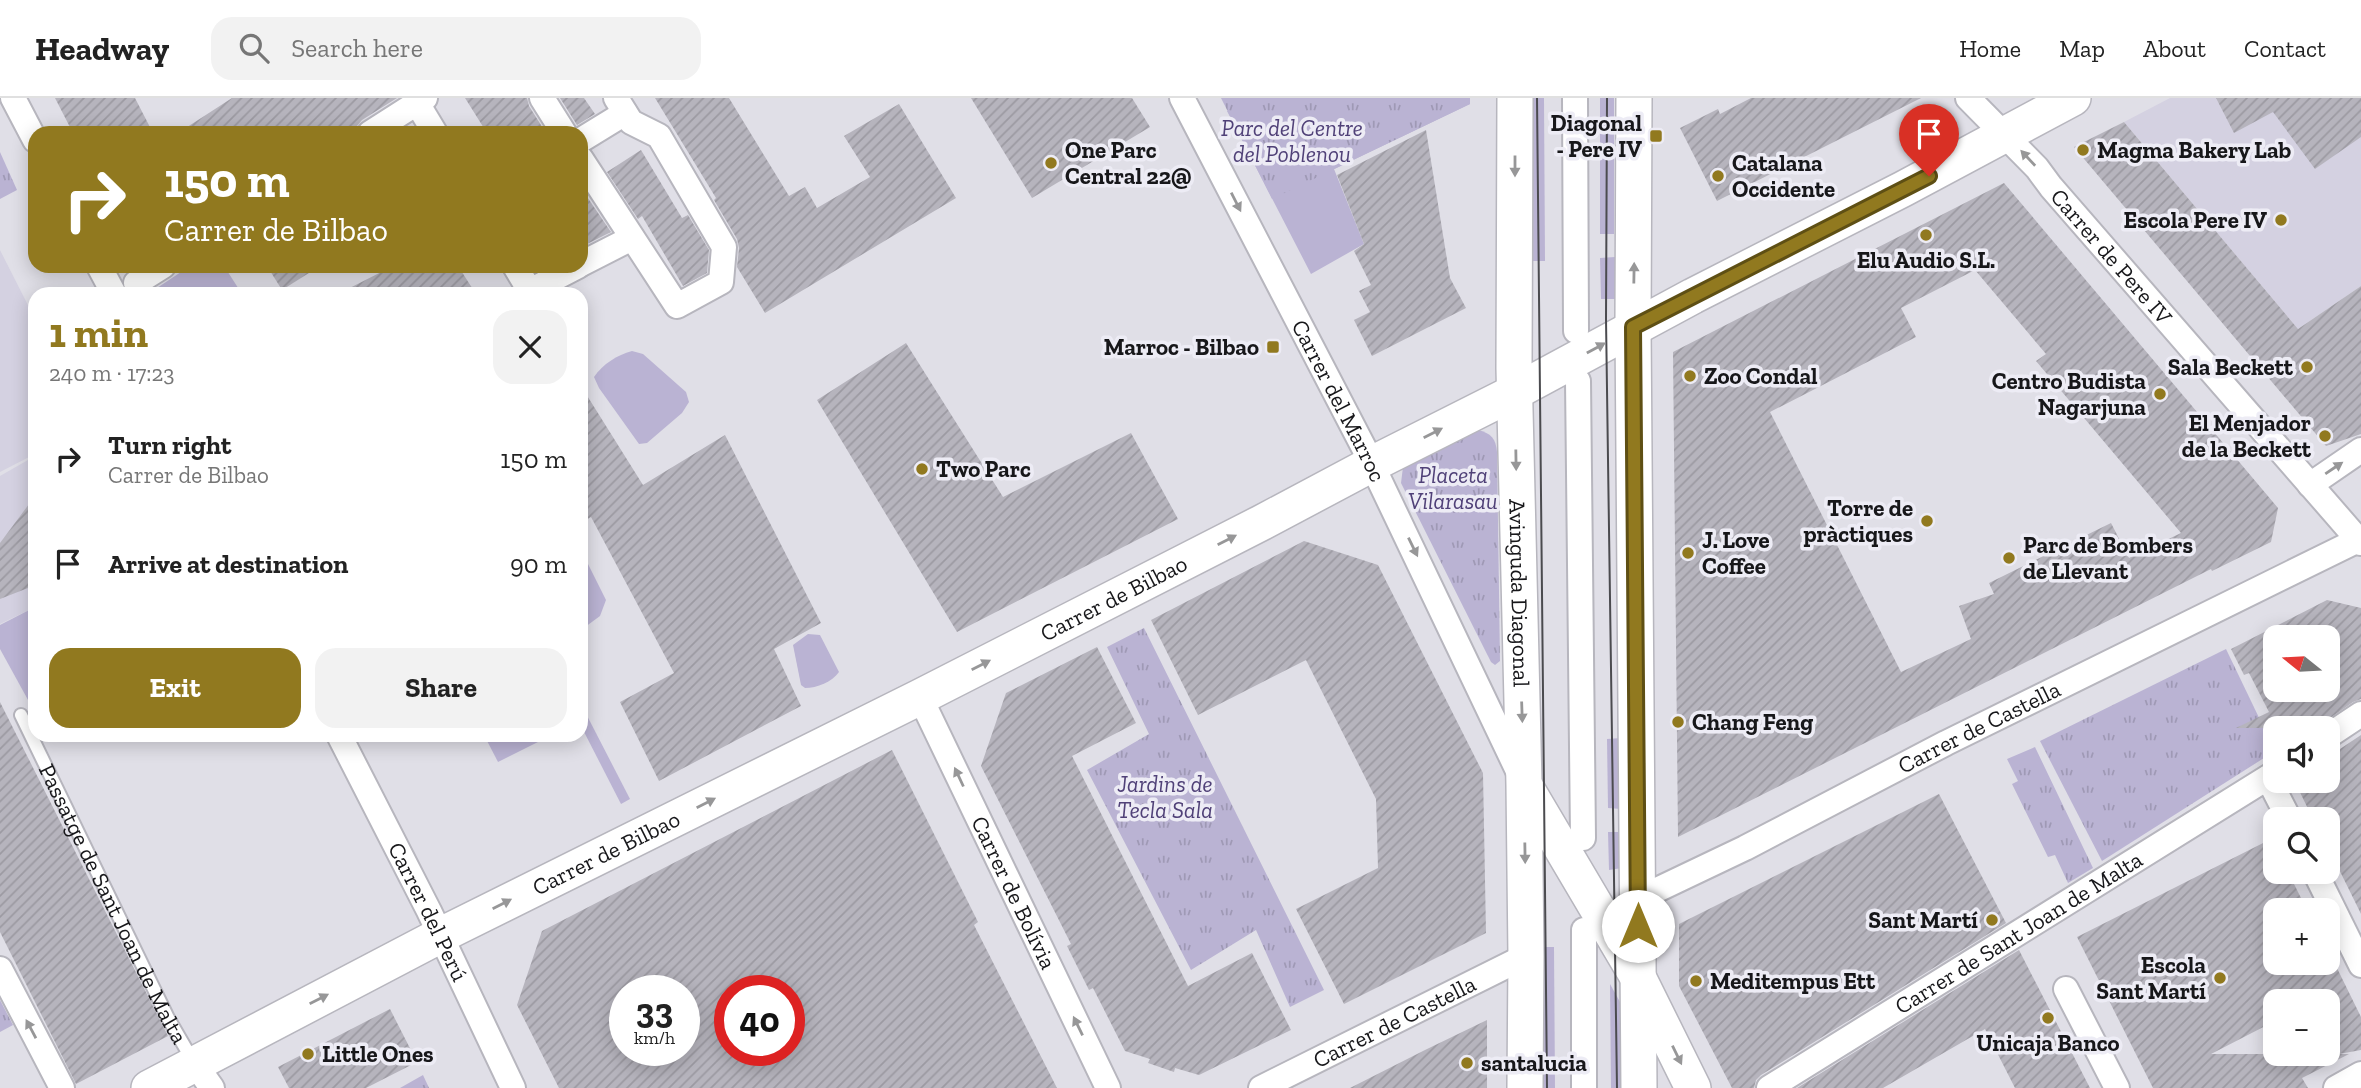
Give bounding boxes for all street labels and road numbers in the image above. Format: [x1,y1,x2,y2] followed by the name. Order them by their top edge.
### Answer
[2045,183,2178,330] street label: Carrer de Pere IV
[1286,315,1392,486] street label: Carrer del Marroc
[1503,498,1536,687] street label: Avinguda Diagonal
[1036,549,1192,647] street label: Carrer de Bilbao
[1893,675,2065,780] street label: Carrer de Castella
[33,759,194,1049] street label: Passatge de Sant Joan de Malta
[528,805,684,901] street label: Carrer de Bilbao
[965,811,1063,974] street label: Carrer de Bolívia
[382,837,474,986] street label: Carrer del Perú
[1890,845,2147,1020] street label: Carrer de Sant Joan de Malta
[1308,969,1480,1074] street label: Carrer de Castella

